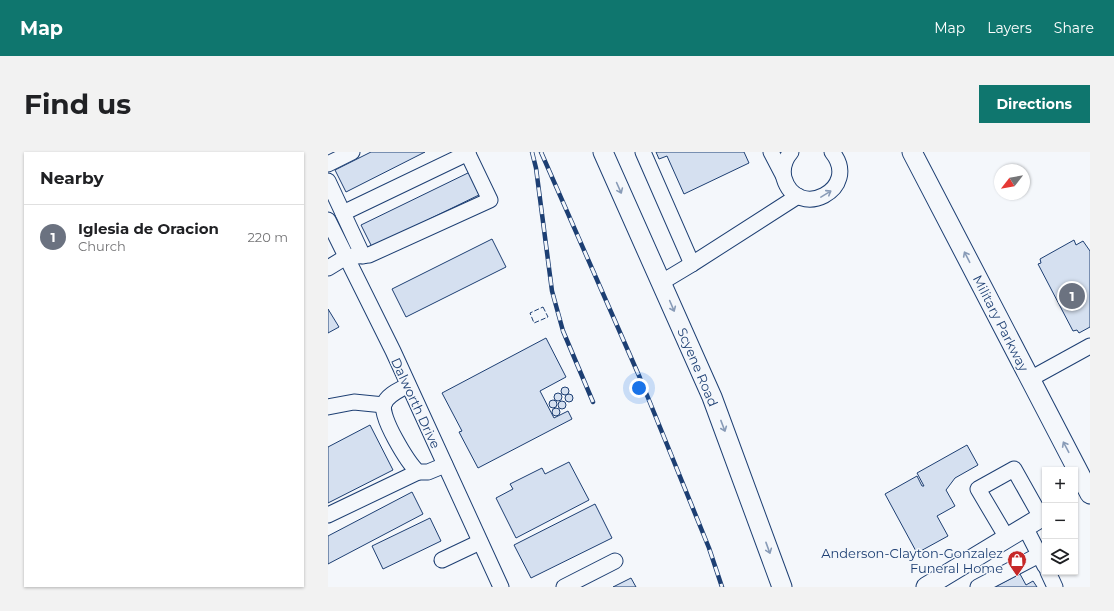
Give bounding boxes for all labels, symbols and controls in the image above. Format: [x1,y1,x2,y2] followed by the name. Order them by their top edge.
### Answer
[20,17,63,40] text: Map
[934,19,965,37] text: Map
[987,19,1032,37] text: Layers
[1054,19,1094,37] text: Share
[979,85,1090,123] button: Directions
[24,87,131,121] text: Find us
[994,164,1030,200] north arrow
[40,168,104,188] text: Nearby
[616,181,623,193] one-way arrow
[820,190,832,198] one-way arrow
[78,219,219,238] text: Iglesia de Oracion
[50,229,56,245] text: 1
[247,229,288,245] text: 220 m
[78,238,126,254] text: Church
[963,251,970,263] one-way arrow
[970,272,1033,375] street label: Military Parkway
[1059,281,1085,311] pin: 1
[669,300,676,312] one-way arrow
[674,325,722,409] street label: Scyene Road
[388,355,444,451] street label: Dalworth Drive
[629,378,649,398] your location
[719,419,727,431] one-way arrow
[1061,441,1069,453] one-way arrow
[1042,467,1078,575] map controls
[1042,467,1078,503] button: +
[1042,503,1078,539] button: −
[1042,539,1078,575] button: layers
[764,541,772,553] one-way arrow
[821,545,1003,576] place label: Anderson-Clayton-Gonzalez Funeral Home
[1006,549,1028,577] shop icon: Anderson-Clayton-Gonzalez Funeral Home

